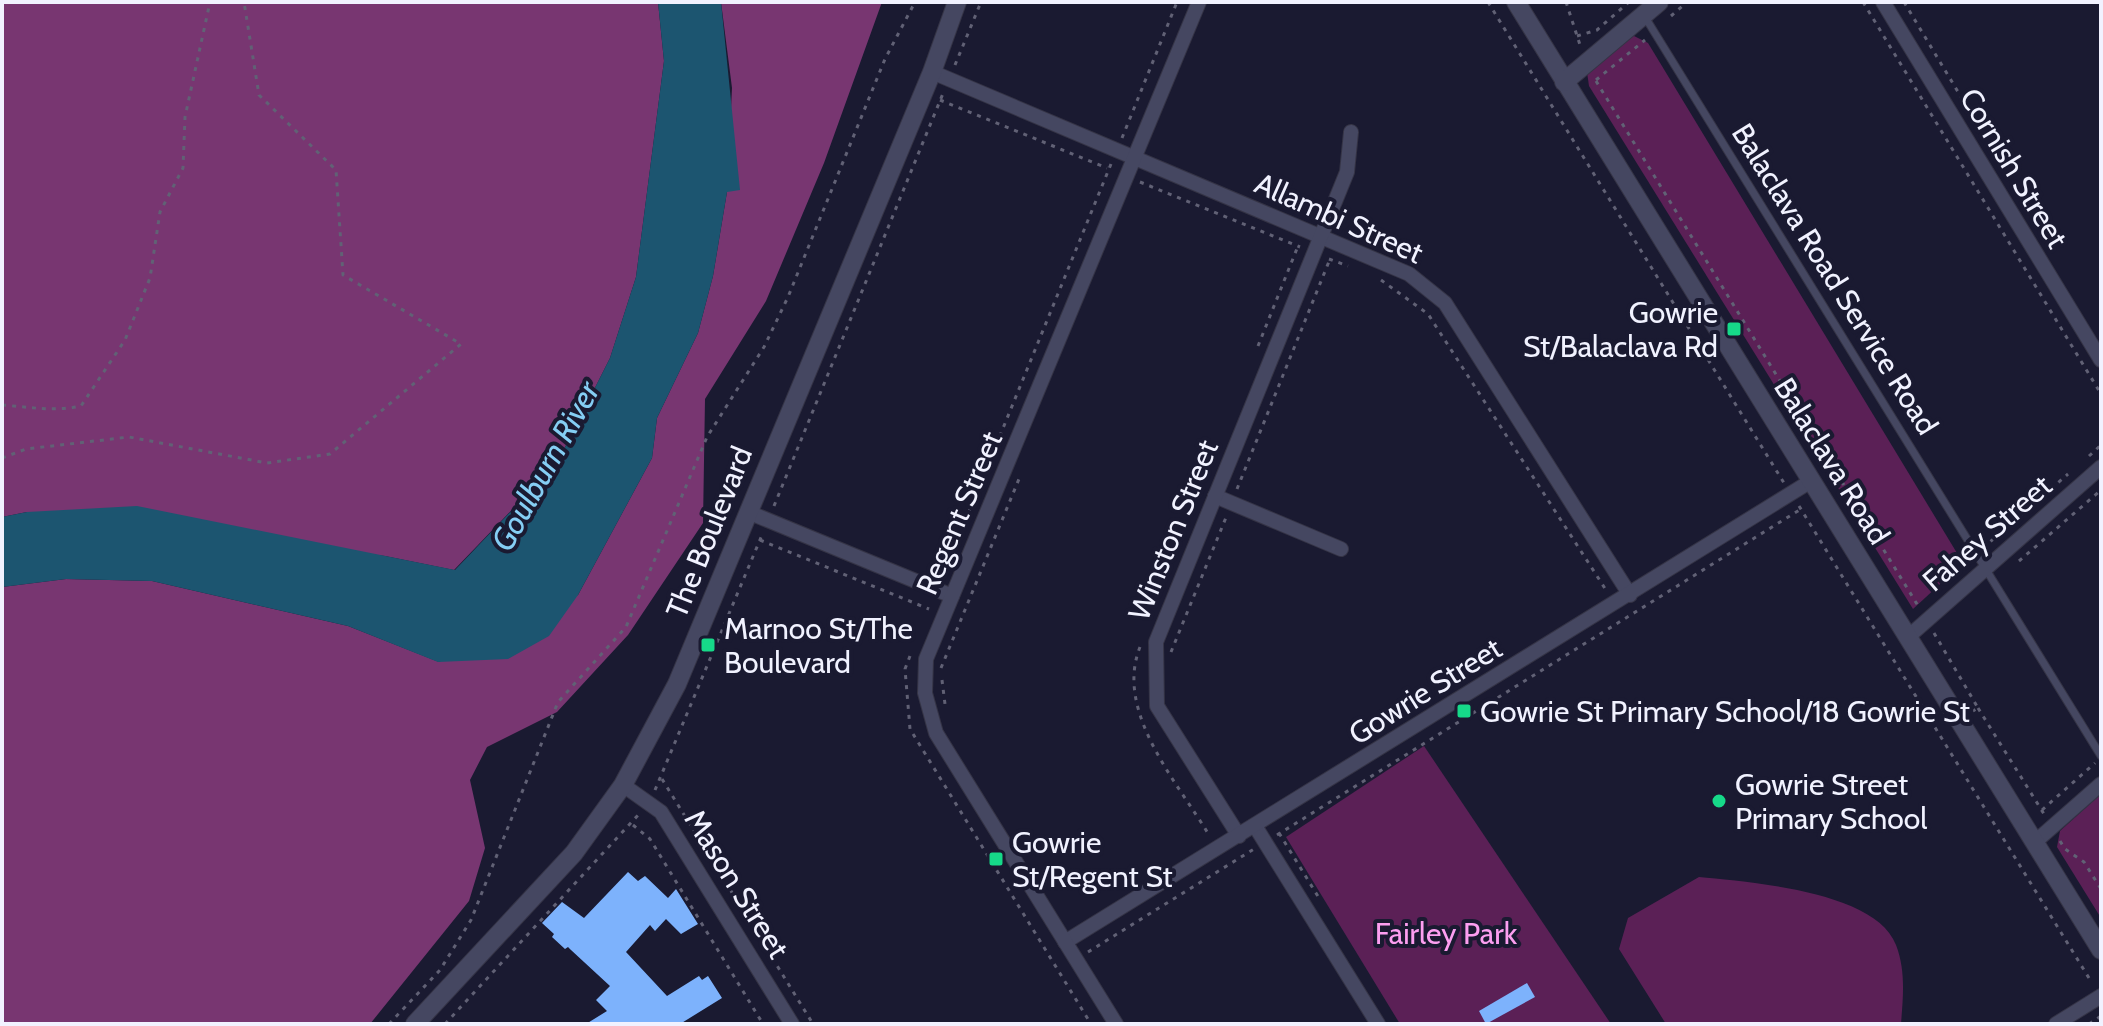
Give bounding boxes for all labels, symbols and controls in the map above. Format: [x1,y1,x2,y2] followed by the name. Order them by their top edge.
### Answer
[1952,81,2076,255] street label: Cornish Street
[1724,117,1946,441] street label: Balaclava Road Service Road
[1249,164,1429,272] street label: Allambi Street
[1523,294,1718,365] place label: Gowrie St/Balaclava Rd
[1725,320,1743,338] marker: Gowrie St/Balaclava Rd
[1766,371,1898,551] street label: Balaclava Road
[482,373,608,558] water label: Goulburn River
[908,426,1010,600] street label: Regent Street
[1120,435,1226,625] street label: Winston Street
[658,441,760,623] street label: The Boulevard
[1915,467,2059,599] street label: Fahey Street
[724,610,913,681] place label: Marnoo St/The Boulevard
[1342,629,1508,753] street label: Gowrie Street
[699,636,717,654] marker: Marnoo St/The Boulevard
[1480,693,1970,730] place label: Gowrie St Primary School/18 Gowrie St
[1455,702,1473,720] marker: Gowrie St Primary School/18 Gowrie St
[1735,766,1927,837] place label: Gowrie Street Primary School
[1710,792,1728,810] marker: Gowrie Street Primary School
[677,803,797,965] street label: Mason Street
[1012,824,1173,895] place label: Gowrie St/Regent St
[987,850,1005,868] marker: Gowrie St/Regent St
[1375,915,1518,952] park label: Fairley Park

